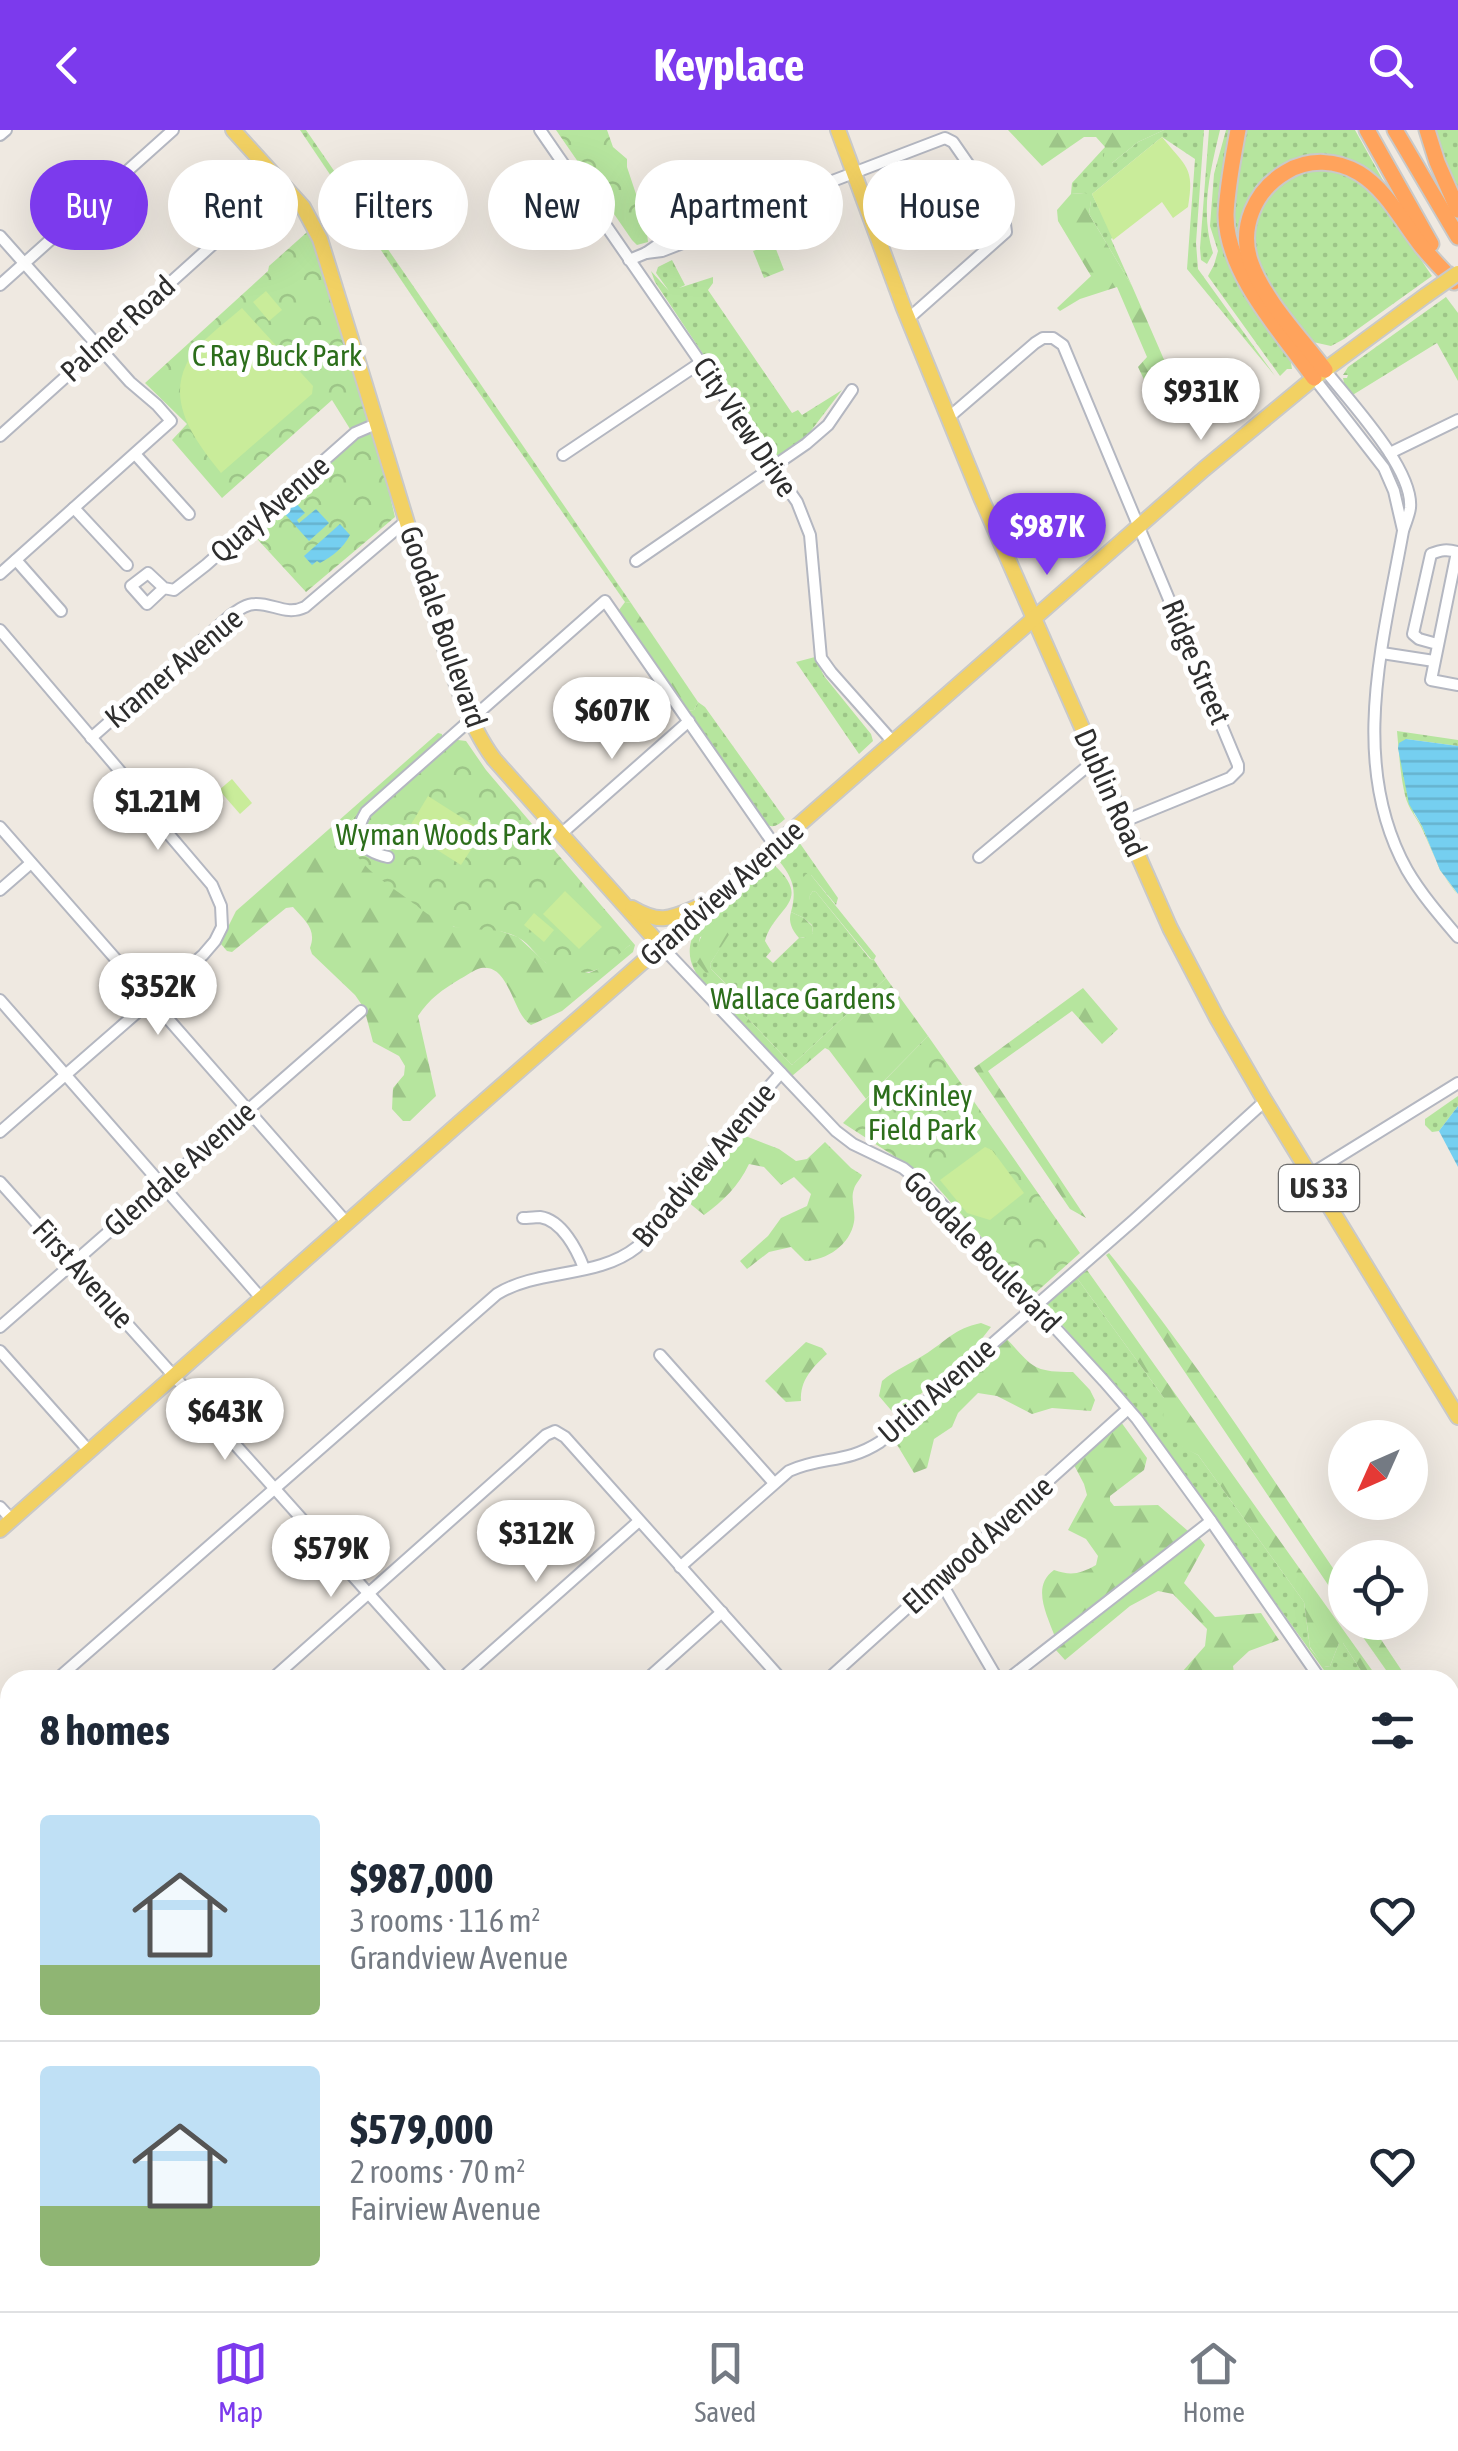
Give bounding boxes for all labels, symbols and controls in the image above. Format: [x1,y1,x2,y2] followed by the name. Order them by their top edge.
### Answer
[40,38,95,93] icon: back
[1363,38,1418,93] icon: search
[654,39,804,91] text: Keyplace
[30,160,148,250] chip: Buy
[168,160,298,250] chip: Rent
[318,160,468,250] chip: Filters
[488,160,615,250] chip: New
[635,160,843,250] chip: Apartment
[863,160,1015,250] chip: House
[53,268,181,388] street label: Palmer Road
[192,338,362,372] park label: C Ray Buck Park
[687,350,805,503] street label: City View Drive
[1131,358,1271,443] pin: $931K
[1164,372,1238,409] text: $931K
[203,448,335,569] street label: Quay Avenue
[977,493,1117,578] pin: $987K
[1010,507,1084,544] text: $987K
[394,522,494,732] street label: Goodale Boulevard
[1155,594,1238,729] street label: Ridge Street
[98,600,249,734] street label: Kramer Avenue
[542,677,682,762] pin: $607K
[575,691,649,728] text: $607K
[1068,723,1154,862] street label: Dublin Road
[77,768,239,853] pin: $1.21M
[115,782,201,819] text: $1.21M
[633,812,810,972] street label: Grandview Avenue
[336,817,552,851] park label: Wyman Woods Park
[88,953,228,1038] pin: $352K
[121,967,195,1004] text: $352K
[710,981,896,1015] park label: Wallace Gardens
[625,1076,781,1253] street label: Broadview Avenue
[868,1078,976,1146] park label: McKinley Field Park
[97,1094,262,1243] street label: Glendale Avenue
[897,1164,1068,1339] street label: Goodale Boulevard
[1279,1165,1359,1211] road number: US 33
[26,1212,141,1335] street label: First Avenue
[871,1330,1001,1450] street label: Urlin Avenue
[155,1378,295,1463] pin: $643K
[188,1392,262,1429] text: $643K
[1328,1420,1428,1520] north arrow
[1328,1420,1428,1640] map controls
[896,1468,1059,1620] street label: Elmwood Avenue
[466,1500,606,1585] pin: $312K
[499,1514,573,1551] text: $312K
[261,1515,401,1600] pin: $579K
[294,1529,368,1566] text: $579K
[1328,1540,1428,1640] button: locate
[1365,1703,1420,1758] icon: filters
[40,1706,170,1754] text: 8 homes
[350,1854,494,1902] text: $987,000
[120,1855,240,1975] icon: home
[1365,1888,1420,1943] icon: heart
[350,1902,540,1939] text: 3 rooms · 116 m²
[350,1939,568,1976] text: Grandview Avenue
[350,2105,494,2153] text: $579,000
[120,2106,240,2226] icon: home
[1365,2139,1420,2194] icon: heart
[350,2153,525,2190] text: 2 rooms · 70 m²
[350,2190,541,2227] text: Fairview Avenue
[213,2336,268,2428] tab: Map
[694,2336,756,2428] tab: Saved
[1183,2336,1245,2428] tab: Home

